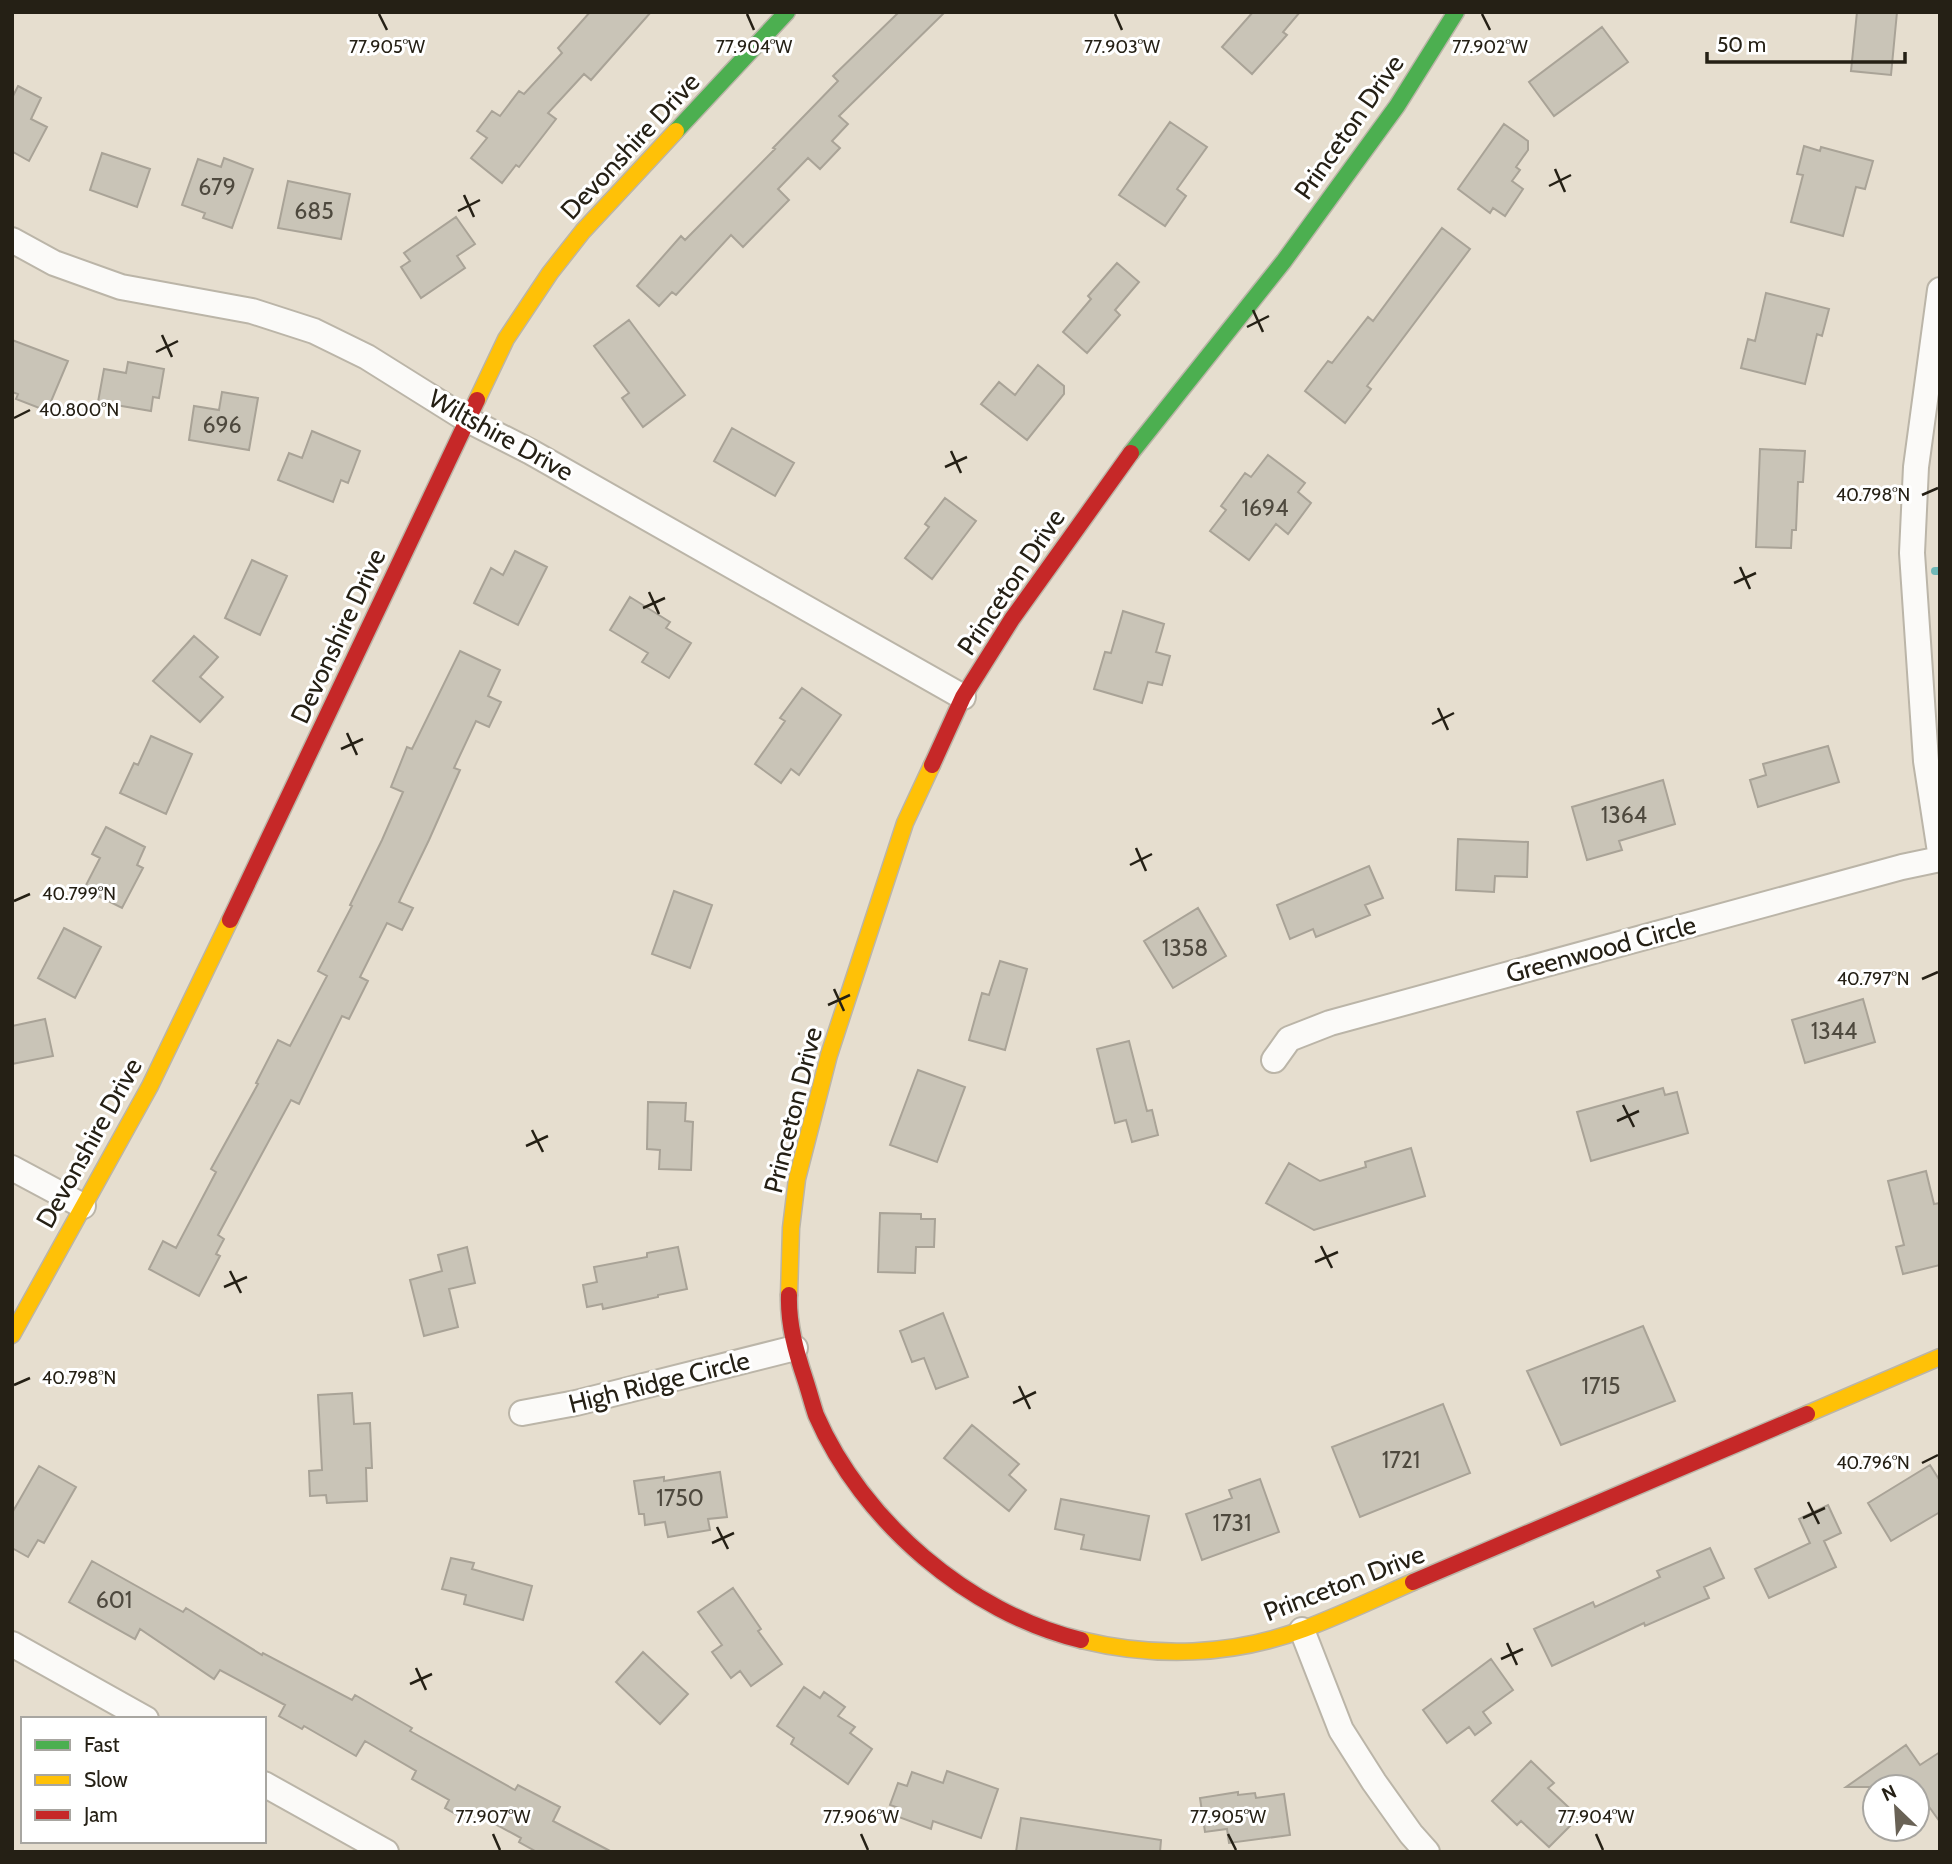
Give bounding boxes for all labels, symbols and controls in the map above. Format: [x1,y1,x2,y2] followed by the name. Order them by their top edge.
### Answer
[1707,21,1905,65] scale bar
[1717,32,1766,57] text: 50 m
[349,36,425,58] text: 77.905°W
[716,36,792,58] text: 77.904°W
[1084,36,1160,58] text: 77.903°W
[1452,36,1528,58] text: 77.902°W
[1287,48,1411,206] street label: Princeton Drive
[554,66,706,226] street label: Devonshire Drive
[198,173,236,201] house number: 679
[294,197,334,225] house number: 685
[423,382,579,488] street label: Wiltshire Drive
[39,399,119,421] text: 40.800°N
[202,411,242,439] house number: 696
[1836,484,1910,506] text: 40.798°N
[1242,494,1288,522] house number: 1694
[950,503,1072,661] street label: Princeton Drive
[284,544,392,728] street label: Devonshire Drive
[1601,801,1647,829] house number: 1364
[42,883,116,905] text: 40.799°N
[1503,908,1699,990] street label: Greenwood Circle
[1162,934,1208,962] house number: 1358
[1837,968,1909,990] text: 40.797°N
[1811,1017,1857,1045] house number: 1344
[757,1024,829,1196] street label: Princeton Drive
[29,1053,149,1233] street label: Devonshire Drive
[565,1344,753,1420] street label: High Ridge Circle
[42,1367,116,1389] text: 40.798°N
[1581,1372,1621,1400] house number: 1715
[1382,1446,1420,1474] house number: 1721
[1836,1452,1910,1474] text: 40.796°N
[656,1484,704,1512] house number: 1750
[1212,1509,1252,1537] house number: 1731
[1259,1538,1429,1628] street label: Princeton Drive
[96,1586,132,1614] house number: 601
[21,1717,266,1843] legend
[84,1732,120,1757] text: Fast
[84,1767,128,1792] text: Slow
[1861,1773,1931,1843] north arrow
[1878,1780,1900,1806] text: N
[83,1802,118,1827] text: Jam
[455,1806,531,1828] text: 77.907°W
[823,1806,899,1828] text: 77.906°W
[1190,1806,1266,1828] text: 77.905°W
[1558,1806,1634,1828] text: 77.904°W

